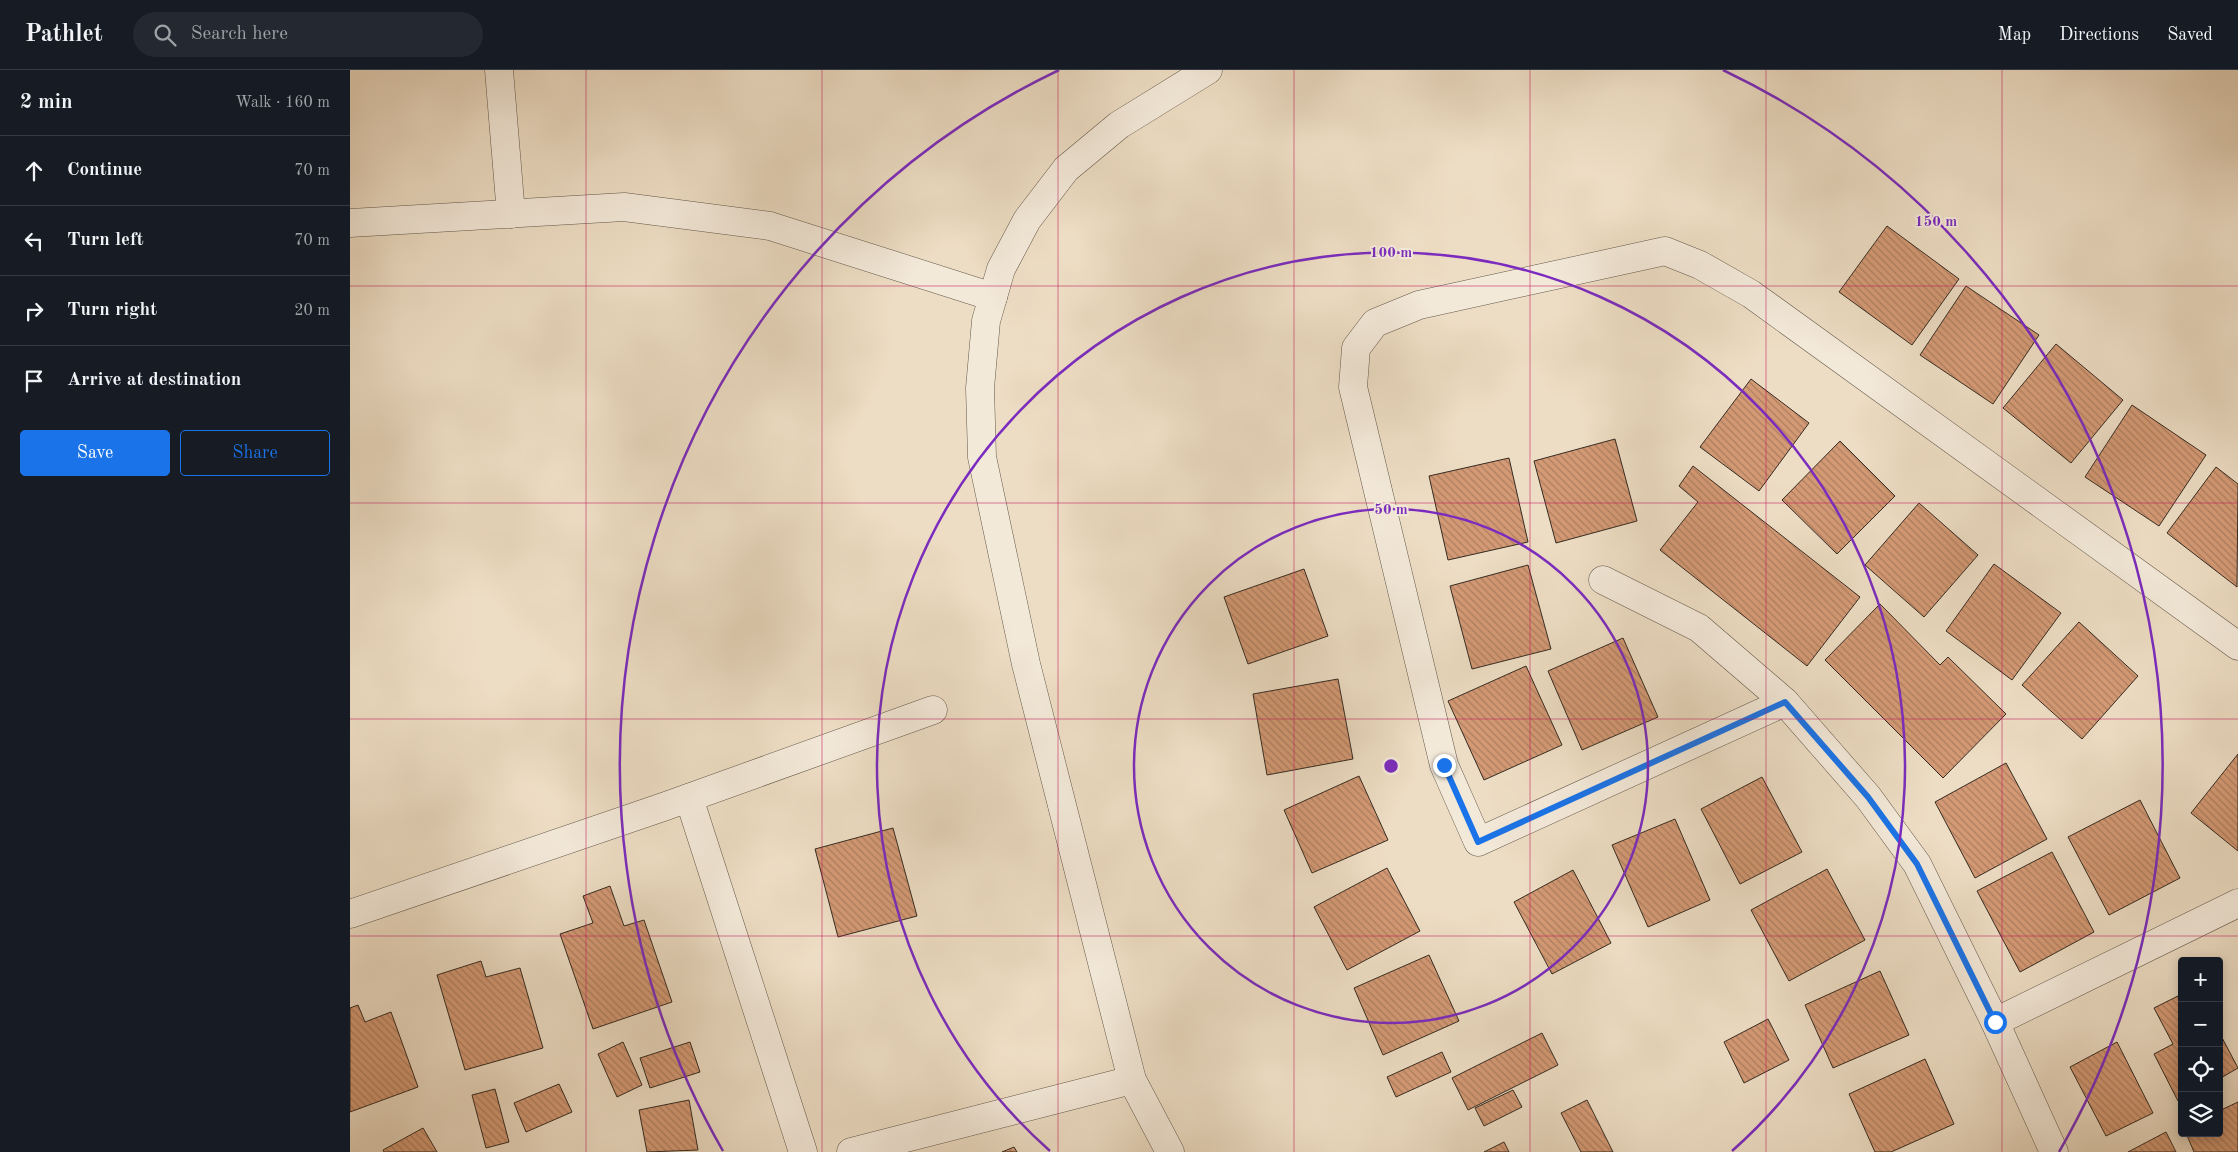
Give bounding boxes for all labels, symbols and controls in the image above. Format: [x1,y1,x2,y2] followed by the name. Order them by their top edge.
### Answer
[133,12,483,57] search box
[151,21,179,49] icon: search
[25,23,103,47] text: Pathlet
[191,25,288,44] text: Search here
[1998,26,2031,44] text: Map
[2059,26,2139,44] text: Directions
[2167,26,2213,44] text: Saved
[20,92,73,113] text: 2 min
[235,95,330,111] text: Walk · 160 m
[20,157,48,185] icon: ahead
[67,161,142,180] text: Continue
[294,163,330,179] text: 70 m
[1915,215,1957,230] text: 150 m
[20,227,48,255] icon: left
[67,231,144,250] text: Turn left
[294,233,330,249] text: 70 m
[1370,246,1412,261] text: 100 m
[20,297,48,325] icon: right
[67,301,157,320] text: Turn right
[294,303,330,319] text: 20 m
[20,367,48,395] icon: arrive
[67,371,241,390] text: Arrive at destination
[20,430,170,476] button: Save
[180,430,330,476] button: Share
[1374,503,1408,518] text: 50 m
[1433,754,1456,777] route end
[1382,757,1400,775] centre of rings
[2178,957,2223,1137] map controls
[2178,957,2223,1002] button: +
[2178,1002,2223,1047] button: −
[1984,1011,2007,1034] route start
[2178,1047,2223,1092] button: locate
[2178,1092,2223,1137] button: layers

